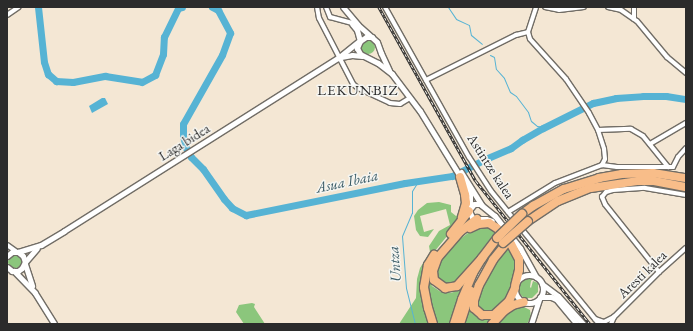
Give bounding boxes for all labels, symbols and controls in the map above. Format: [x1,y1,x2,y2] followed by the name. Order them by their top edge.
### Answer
[317,81,399,99] district label: LEKUNBIZ
[155,120,213,164] street label: Laga bidea
[464,130,518,202] street label: Astintze kalea
[314,166,380,196] water label: Asua Ibaia
[384,245,404,283] water label: Untza
[614,247,670,301] street label: Aresti kalea

